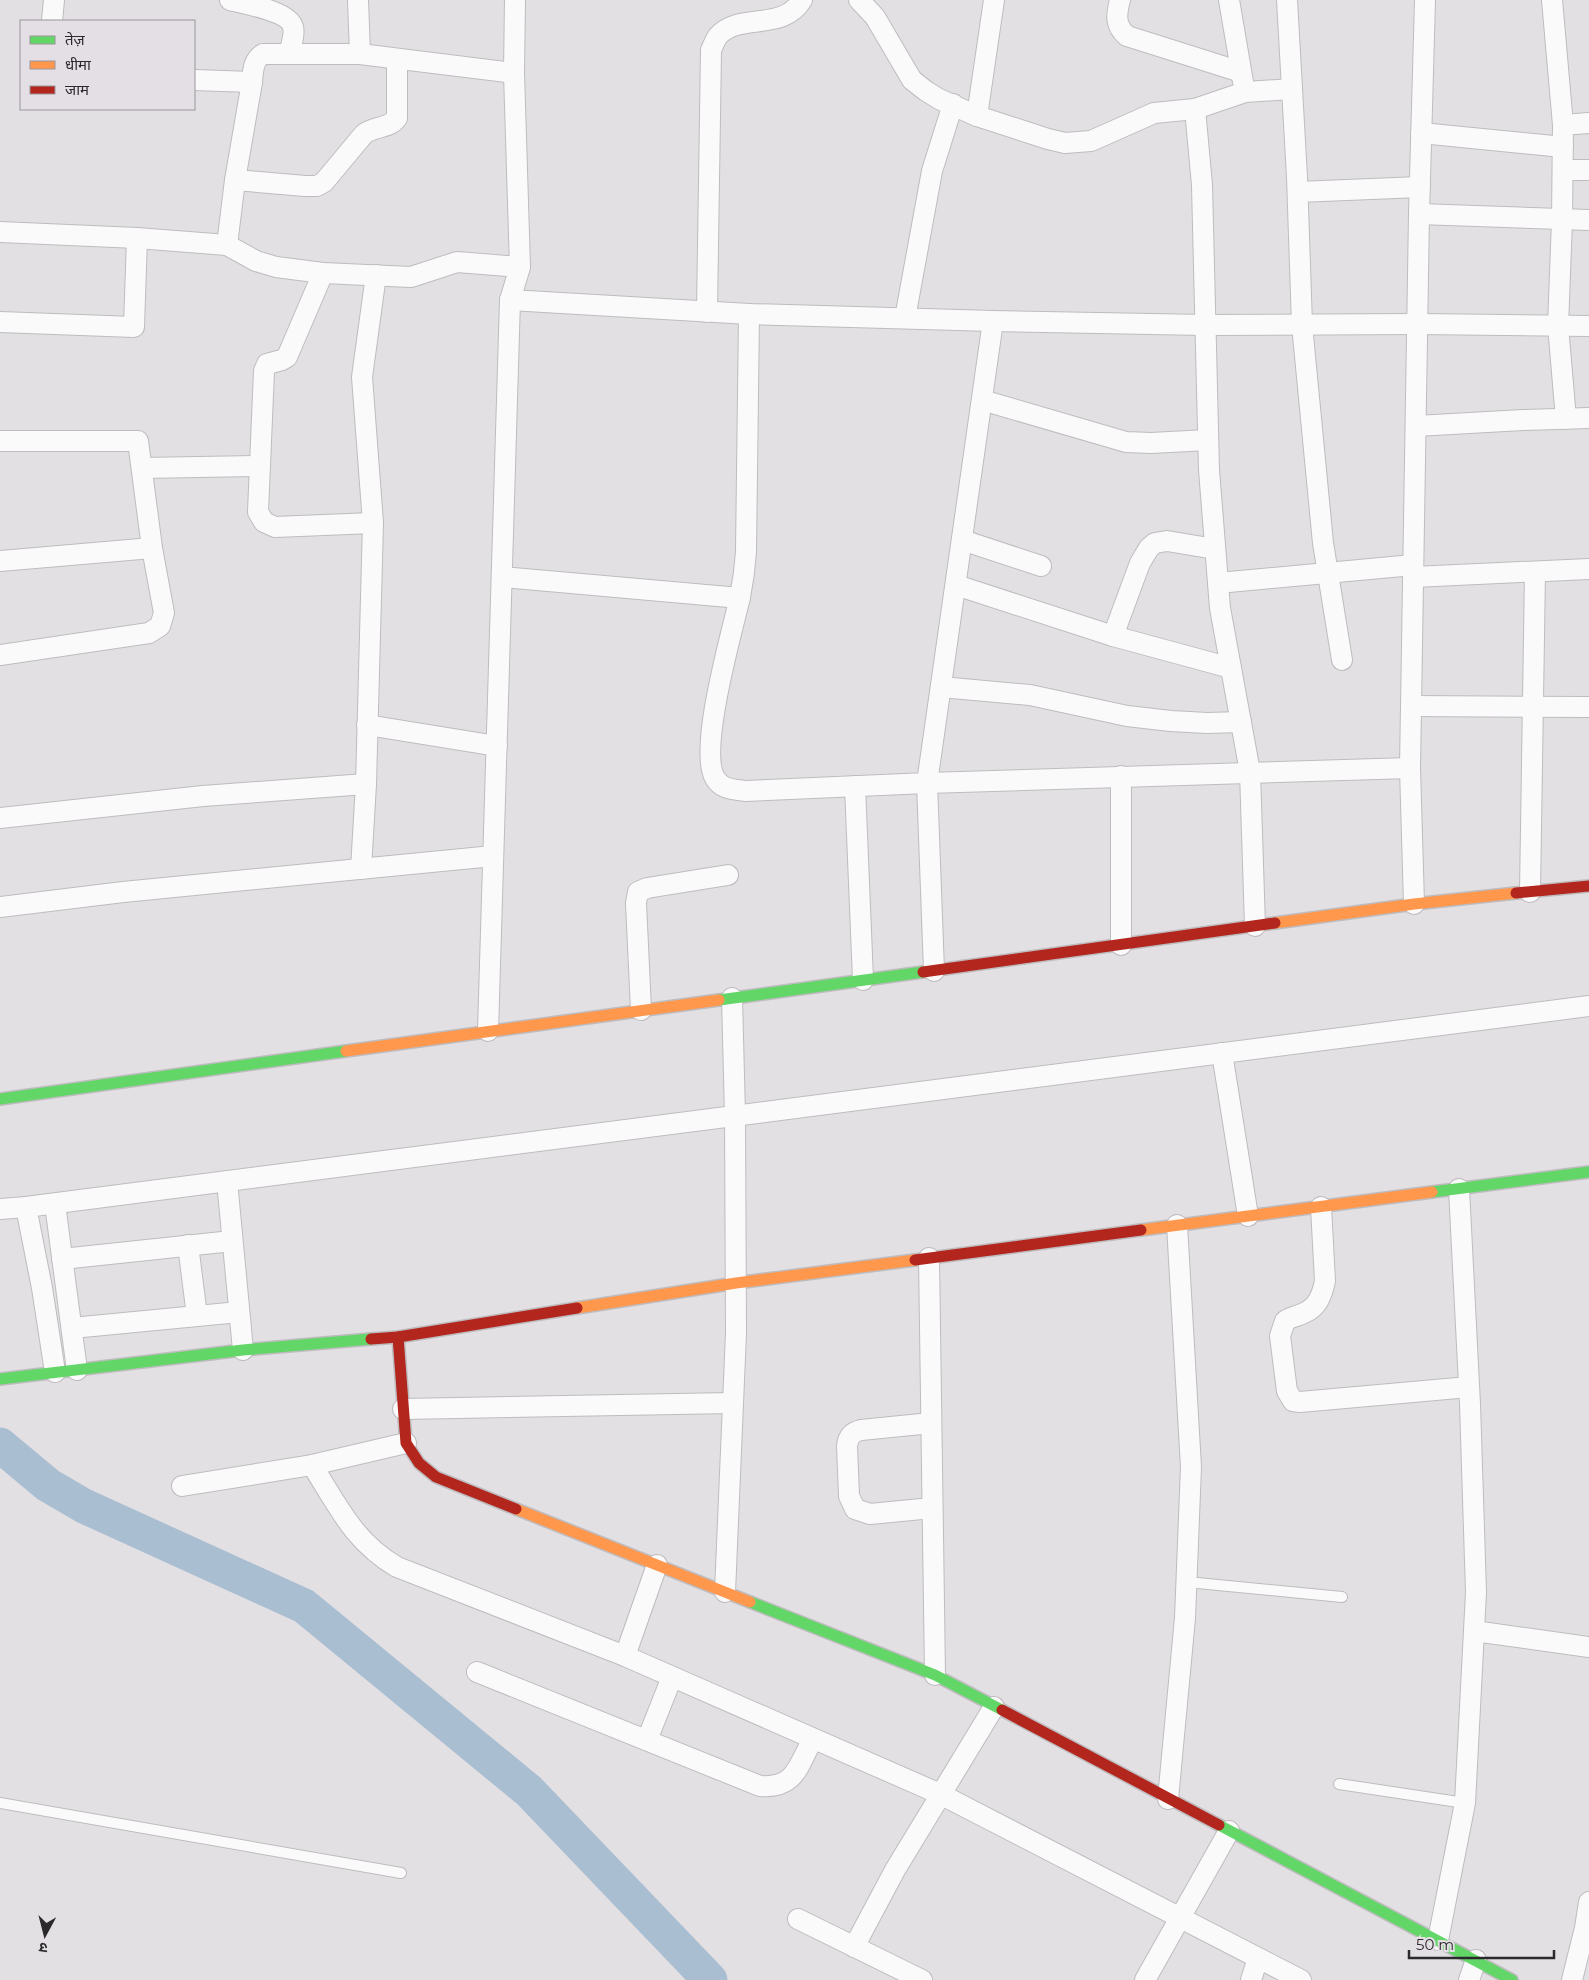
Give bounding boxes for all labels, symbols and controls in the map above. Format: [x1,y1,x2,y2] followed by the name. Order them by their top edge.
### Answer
[20,20,195,110] legend
[65,30,86,49] text: तेज़
[65,55,92,74] text: धीमा
[65,80,90,99] text: जाम
[20,1910,70,1960] north arrow
[1409,1928,1554,1960] scale bar
[1416,1935,1454,1954] text: 50 m
[37,1938,49,1957] text: उ

